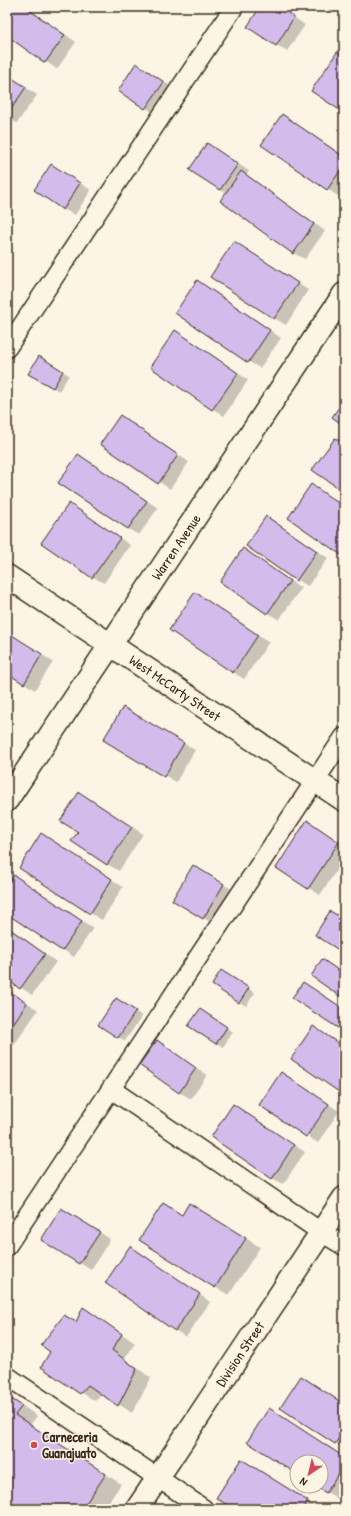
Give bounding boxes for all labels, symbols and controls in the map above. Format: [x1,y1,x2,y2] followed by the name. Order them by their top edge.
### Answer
[147,510,205,583] street label: Warren Avenue
[125,650,225,726] street label: West McCarty Street
[211,1317,268,1390] street label: Division Street
[42,1427,98,1463] place label: Carneceria Guanajuato
[29,1440,39,1450] marker: Carneceria Guanajuato
[289,1454,329,1494] north arrow
[297,1475,310,1490] text: N

